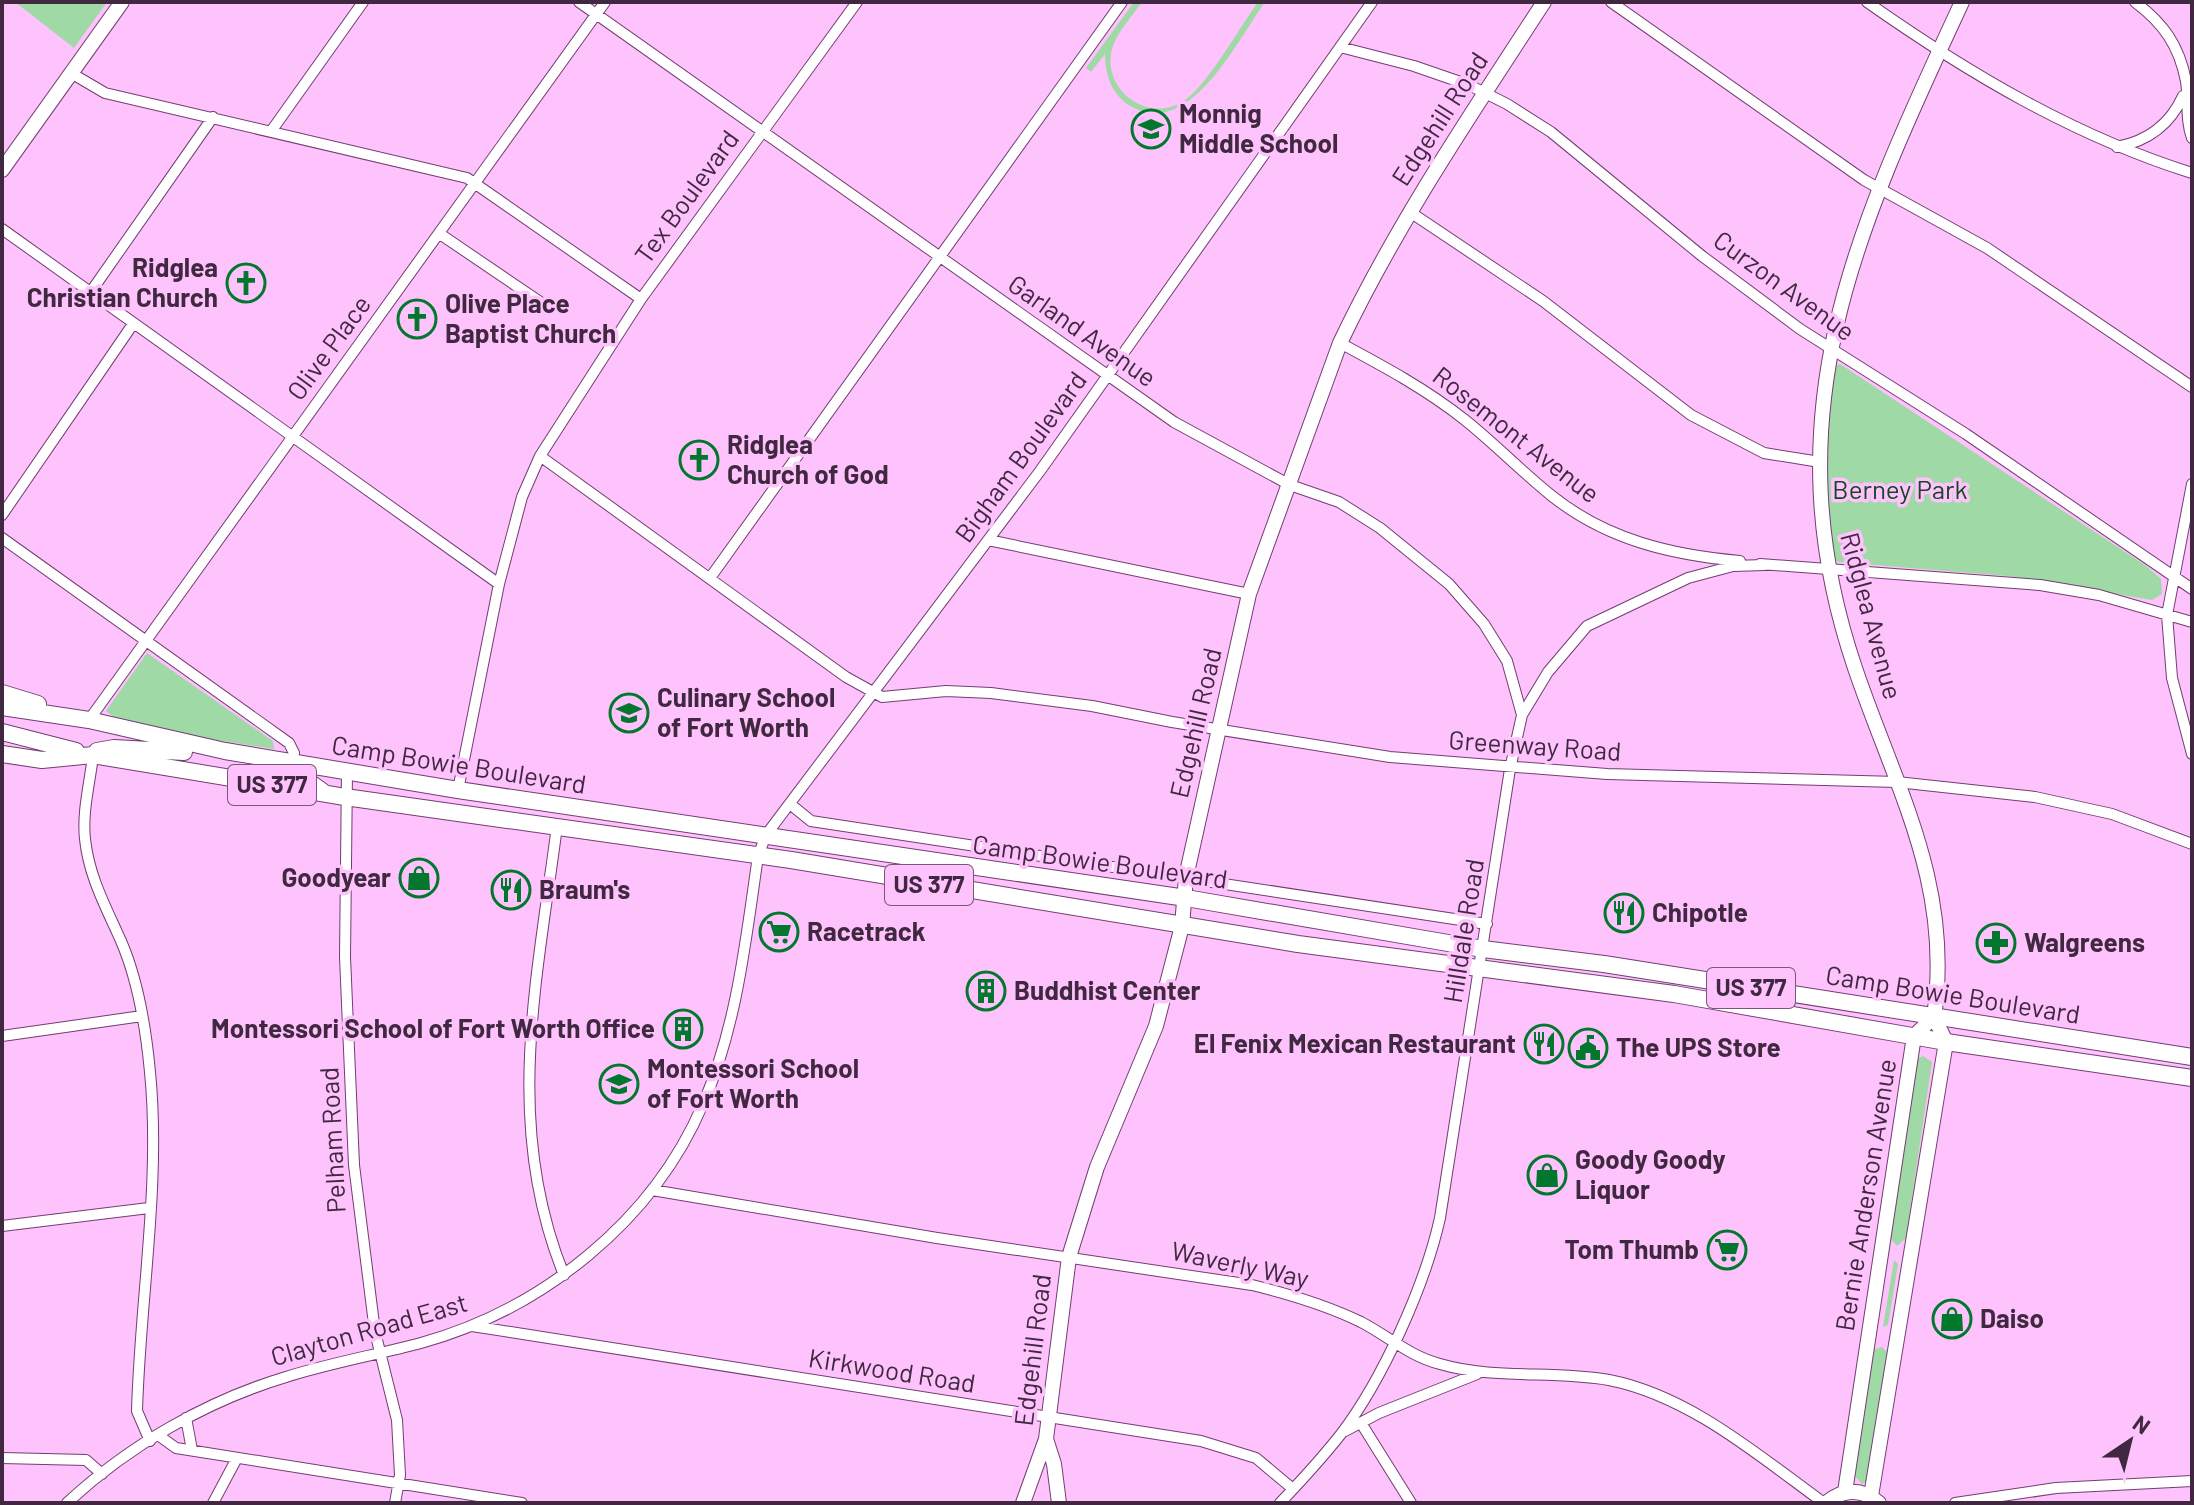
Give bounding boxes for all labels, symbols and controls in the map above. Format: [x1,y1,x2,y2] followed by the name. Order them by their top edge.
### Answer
[1384,46,1493,191] street label: Edgehill Road
[1179,97,1338,158] place label: Monnig Middle School
[1130,108,1172,150] school or university icon: Monnig Middle School
[627,124,744,269] street label: Tex Boulevard
[1708,223,1861,346] street label: Curzon Avenue
[27,251,218,312] place label: Ridglea Christian Church
[225,262,267,304] church icon: Ridglea Christian Church
[1003,267,1163,392] street label: Garland Avenue
[445,287,616,348] place label: Olive Place Baptist Church
[279,289,376,405] street label: Olive Place
[396,298,438,340] church icon: Olive Place Baptist Church
[1427,359,1607,509] street label: Rosemont Avenue
[947,365,1092,548] street label: Bigham Boulevard
[727,428,889,489] place label: Ridglea Church of God
[678,439,720,481] church icon: Ridglea Church of God
[1832,473,1968,504] park label: Berney Park
[1835,529,1910,702] street label: Ridglea Avenue
[1162,645,1227,801] street label: Edgehill Road
[657,681,835,742] place label: Culinary School of Fort Worth
[608,692,650,734] school or university icon: Culinary School of Fort Worth
[1448,723,1622,766] street label: Greenway Road
[330,728,589,799] street label: Camp Bowie Boulevard
[228,765,316,805] road number: US 377
[971,827,1230,894] street label: Camp Bowie Boulevard
[1436,856,1489,1005] street label: Hilldale Road
[398,857,440,899] shop icon: Goodyear
[281,861,391,892] place label: Goodyear
[885,865,973,905] road number: US 377
[490,869,532,911] restaurant icon: Braum's
[539,873,630,904] place label: Braum's
[1603,892,1645,934] restaurant icon: Chipotle
[1652,896,1748,927] place label: Chipotle
[758,911,800,953] supermarket icon: Racetrack
[807,915,926,946] place label: Racetrack
[1975,922,2017,964] pharmacy icon: Walgreens
[2024,926,2145,957] place label: Walgreens
[1824,958,2083,1029] street label: Camp Bowie Boulevard
[1707,968,1795,1008] road number: US 377
[965,970,1007,1012] building icon: Buddhist Center
[1014,974,1201,1005] place label: Buddhist Center
[662,1008,704,1050] building icon: Montessori School of Fort Worth Office
[211,1012,655,1043] place label: Montessori School of Fort Worth Office
[1523,1023,1565,1065] restaurant icon: El Fenix Mexican Restaurant
[1194,1027,1516,1058] place label: El Fenix Mexican Restaurant
[1567,1027,1609,1069] public building icon: The UPS Store
[1616,1031,1781,1062] place label: The UPS Store
[647,1052,859,1113] place label: Montessori School of Fort Worth
[1828,1057,1901,1333] street label: Bernie Anderson Avenue
[598,1063,640,1105] school or university icon: Montessori School of Fort Worth
[312,1066,351,1214] street label: Pelham Road
[1575,1143,1726,1204] place label: Goody Goody Liquor
[1526,1154,1568,1196] shop icon: Goody Goody Liquor
[1706,1229,1748,1271] supermarket icon: Tom Thumb
[1565,1233,1699,1264] place label: Tom Thumb
[1169,1234,1312,1293] street label: Waverly Way
[1007,1272,1056,1428] street label: Edgehill Road
[267,1286,470,1371] street label: Clayton Road East
[1931,1298,1973,1340] shop icon: Daiso
[1980,1302,2044,1333] place label: Daiso
[807,1341,978,1398] street label: Kirkwood Road
[2090,1401,2170,1481] north arrow
[2129,1409,2155,1439] text: N

